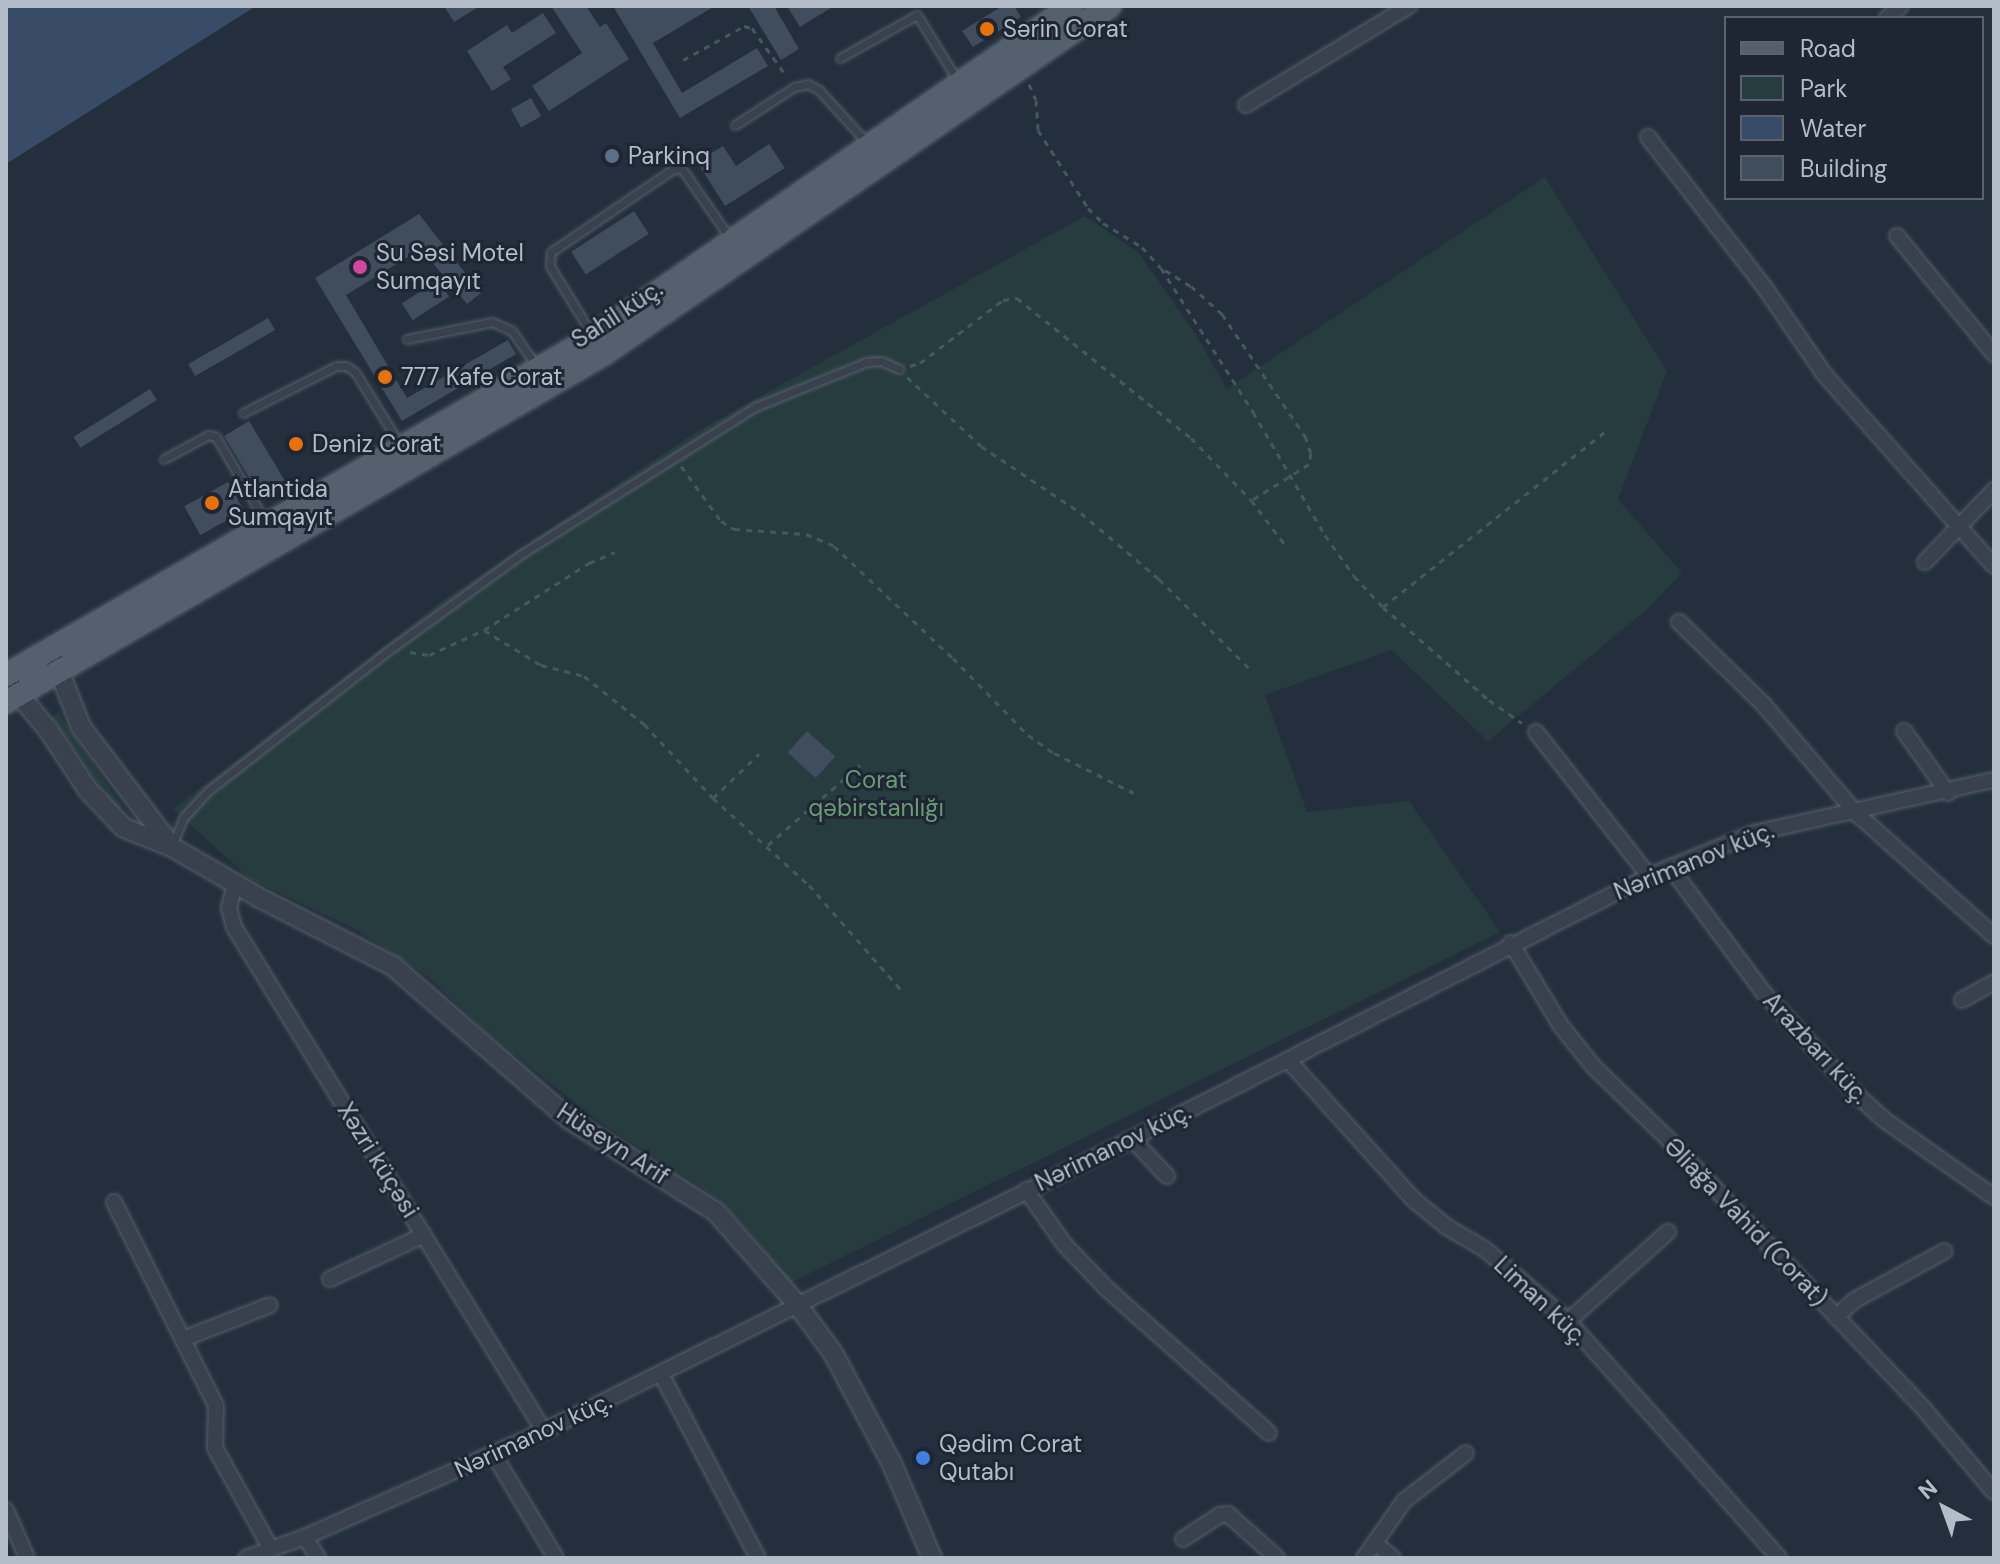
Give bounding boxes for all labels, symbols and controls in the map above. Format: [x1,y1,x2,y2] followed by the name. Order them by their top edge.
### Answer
[1003,15,1128,43] place label: Sərin Corat
[1724,16,1984,200] legend
[978,20,996,38] marker: Sərin Corat
[1800,33,1856,64] text: Road
[1800,73,1847,104] text: Park
[1800,113,1866,144] text: Water
[628,142,710,170] place label: Parkinq
[603,147,621,165] marker: Parkinq
[1800,153,1887,184] text: Building
[376,239,524,295] place label: Su Səsi Motel Sumqayıt
[351,258,369,276] marker: Su Səsi Motel Sumqayıt
[566,274,668,354] street label: Sahil küç.
[401,363,563,391] place label: 777 Kafe Corat
[376,368,394,386] marker: 777 Kafe Corat
[312,430,442,458] place label: Dəniz Corat
[287,435,305,453] marker: Dəniz Corat
[228,475,333,531] place label: Atlantida Sumqayıt
[203,494,221,512] marker: Atlantida Sumqayıt
[808,766,944,822] park label: Corat qəbirstanlığı
[1610,816,1778,906] street label: Nərimanov küç.
[1757,986,1875,1110] street label: Arazbarı küç.
[331,1097,425,1223] street label: Xəzri küçəsi
[552,1097,674,1191] street label: Hüseyn Arif
[1030,1097,1196,1197] street label: Nərimanov küç.
[1658,1132,1834,1312] street label: Əliağa Vahid (Corat)
[1488,1250,1594,1352] street label: Liman küç.
[450,1386,616,1484] street label: Nərimanov küç.
[939,1430,1082,1486] place label: Qədim Corat Qutabı
[914,1449,932,1467] marker: Qədim Corat Qutabı
[1904,1468,1984,1548] north arrow
[1912,1473,1943,1506] text: N

